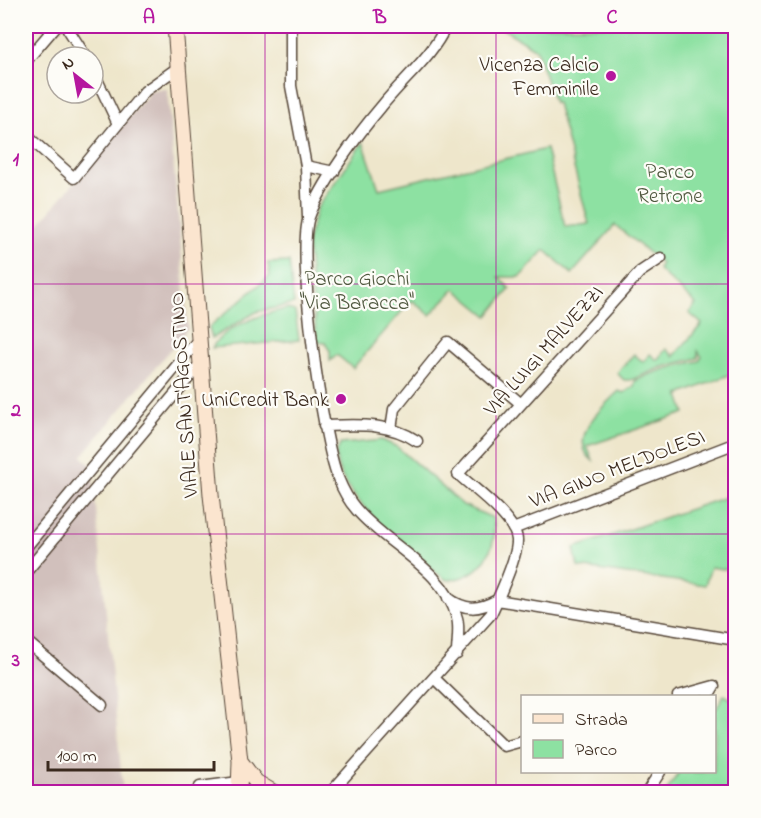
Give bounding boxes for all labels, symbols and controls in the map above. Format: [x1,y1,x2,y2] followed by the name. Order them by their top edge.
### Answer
[143,4,155,33] text: A
[372,4,387,33] text: B
[607,4,618,33] text: C
[45,45,105,105] north arrow
[57,51,79,77] text: N
[478,51,600,105] place label: Vicenza Calcio Femminile
[604,69,618,83] marker: Vicenza Calcio Femminile
[13,146,20,175] text: 1
[637,158,703,212] park label: Parco Retrone
[300,265,414,319] park label: Parco Giochi "Via Baracca"
[477,279,612,424] street label: VIA LUIGI MALVEZZI
[163,291,207,500] street label: VIALE SANT'AGOSTINO
[201,386,330,416] place label: UniCredit Bank
[334,392,348,406] marker: UniCredit Bank
[10,397,21,426] text: 2
[525,423,710,518] street label: VIA GINO MELDOLESI
[11,647,20,676] text: 3
[521,695,716,773] legend
[575,708,628,734] text: Strada
[48,734,214,772] scale bar
[575,738,617,764] text: Parco
[57,744,97,770] text: 100 m

